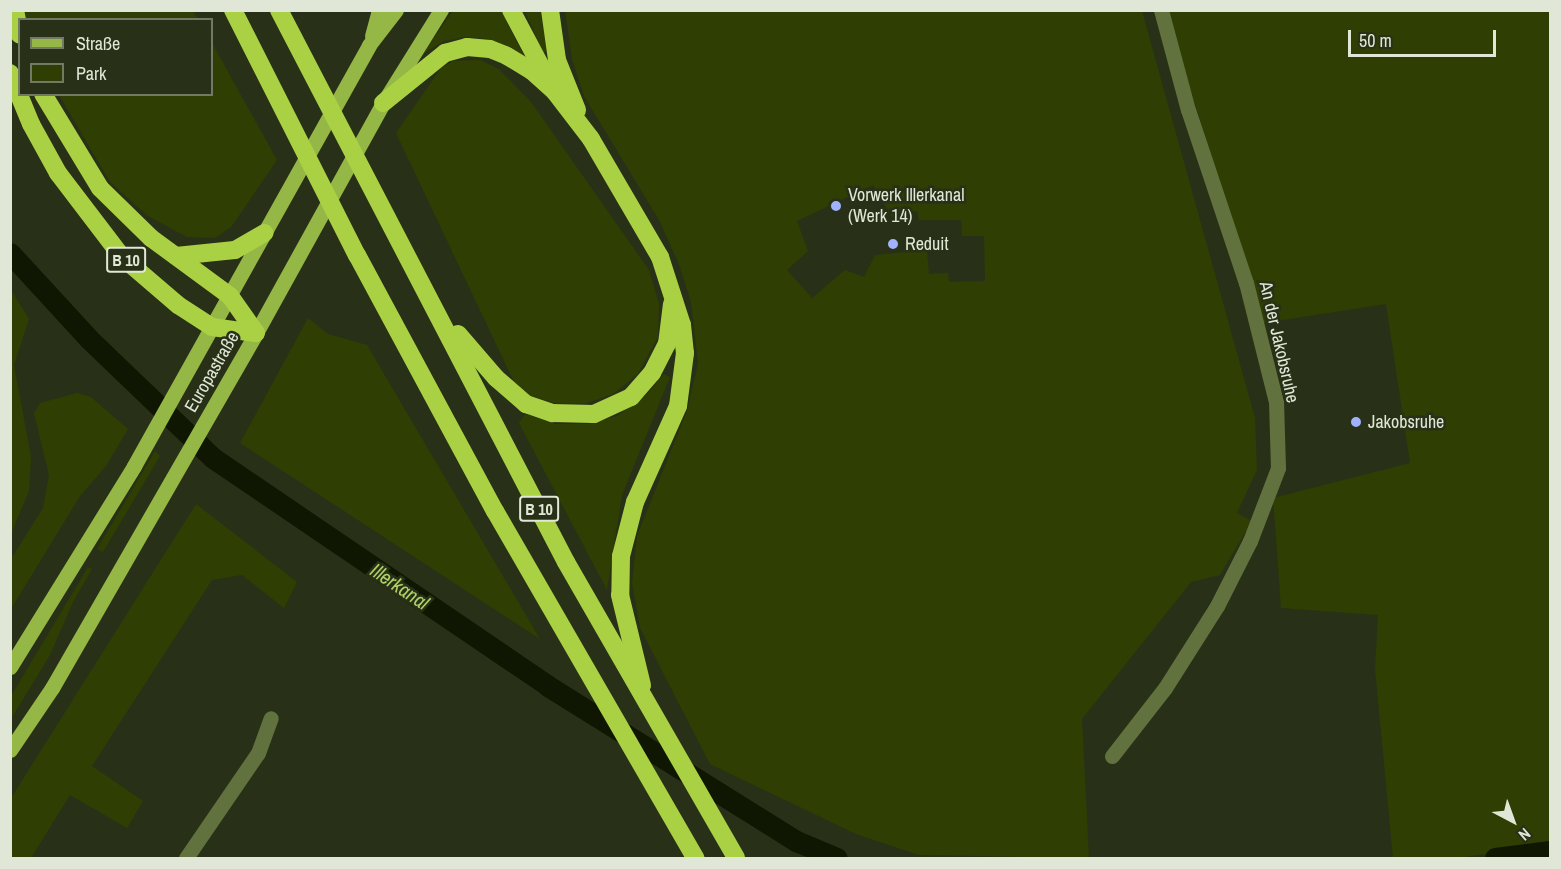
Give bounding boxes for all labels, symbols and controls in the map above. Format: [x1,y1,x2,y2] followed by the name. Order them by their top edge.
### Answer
[18,18,213,96] legend
[1351,18,1500,56] scale bar
[1359,28,1392,53] text: 50 m
[76,31,120,56] text: Straße
[76,61,106,86] text: Park
[848,185,964,228] place label: Vorwerk Illerkanal (Werk 14)
[829,199,843,213] marker: Vorwerk Illerkanal (Werk 14)
[905,233,948,255] place label: Reduit
[886,237,900,251] marker: Reduit
[105,247,147,273] road number: B 10
[1255,279,1303,405] street label: An der Jakobsruhe
[180,328,244,416] street label: Europastraße
[1368,411,1444,433] place label: Jakobsruhe
[1349,415,1363,429] marker: Jakobsruhe
[518,496,560,522] road number: B 10
[366,558,434,614] water label: Illerkanal
[1483,791,1543,851] north arrow
[1514,823,1536,846] text: N

